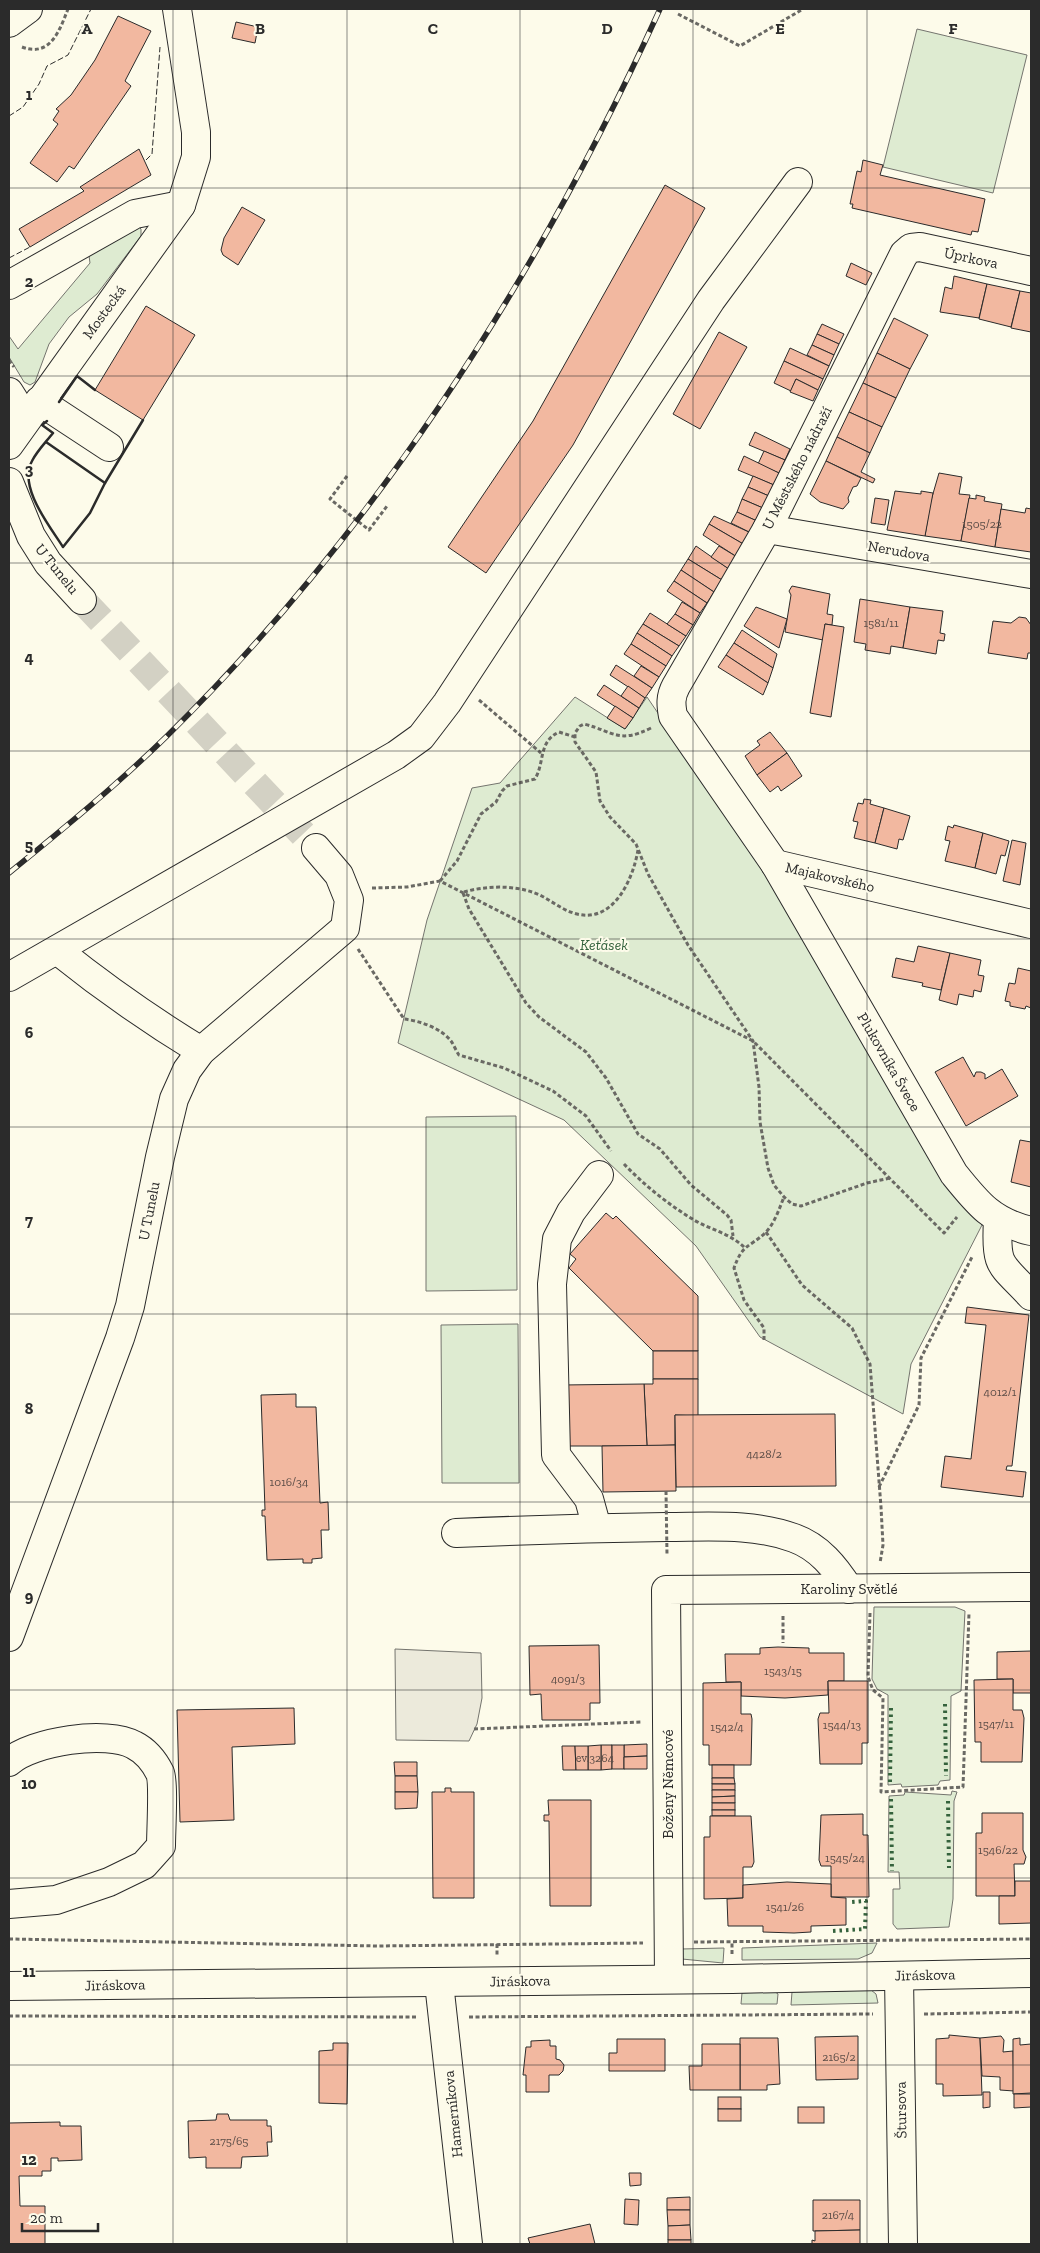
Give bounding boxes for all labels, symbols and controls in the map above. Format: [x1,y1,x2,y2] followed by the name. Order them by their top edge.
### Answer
[82,19,93,38] text: A
[255,19,265,38] text: B
[428,19,438,38] text: C
[601,19,613,38] text: D
[775,19,785,38] text: E
[948,19,958,38] text: F
[26,85,33,104] text: 1
[942,243,1000,273] street label: Úprkova
[25,272,34,291] text: 2
[79,282,129,342] street label: Mostecká
[758,403,836,533] street label: U Městského nádraží
[25,460,34,479] text: 3
[962,517,1002,531] house number: 1505/22
[866,537,932,565] street label: Nerudova
[31,540,83,598] street label: U Tunelu
[863,616,899,630] house number: 1581/11
[24,648,34,667] text: 4
[25,836,33,855] text: 5
[784,858,877,896] street label: Majakovského
[580,936,628,954] park label: Keťásek
[853,1009,925,1115] street label: Plukovníka Švece
[25,1023,34,1042] text: 6
[134,1179,164,1242] street label: U Tunelu
[25,1211,33,1230] text: 7
[984,1385,1017,1399] house number: 4012/1
[25,1399,34,1418] text: 8
[746,1447,782,1461] house number: 4428/2
[270,1475,309,1489] house number: 1016/34
[801,1580,897,1598] street label: Karoliny Světlé
[25,1587,34,1606] text: 9
[764,1664,802,1678] house number: 1543/15
[551,1672,585,1686] house number: 4091/3
[978,1717,1014,1731] house number: 1547/11
[823,1718,861,1732] house number: 1544/13
[710,1720,744,1734] house number: 1542/4
[659,1729,677,1839] street label: Boženy Němcové
[576,1751,615,1765] house number: ev.3264
[21,1774,37,1793] text: 10
[978,1843,1018,1857] house number: 1546/22
[825,1851,866,1865] house number: 1545/24
[766,1900,804,1914] house number: 1541/26
[23,1962,36,1981] text: 11
[894,1965,956,1985] street label: Jiráskova
[489,1971,551,1991] street label: Jiráskova
[84,1975,146,1995] street label: Jiráskova
[822,2050,856,2064] house number: 2165/2
[439,2070,467,2158] street label: Hamerníkova
[892,2081,910,2139] street label: Štursova
[210,2134,248,2148] house number: 2175/65
[21,2150,37,2169] text: 12
[22,2200,99,2232] scale bar
[822,2208,855,2222] house number: 2167/4
[30,2209,63,2227] text: 20 m

